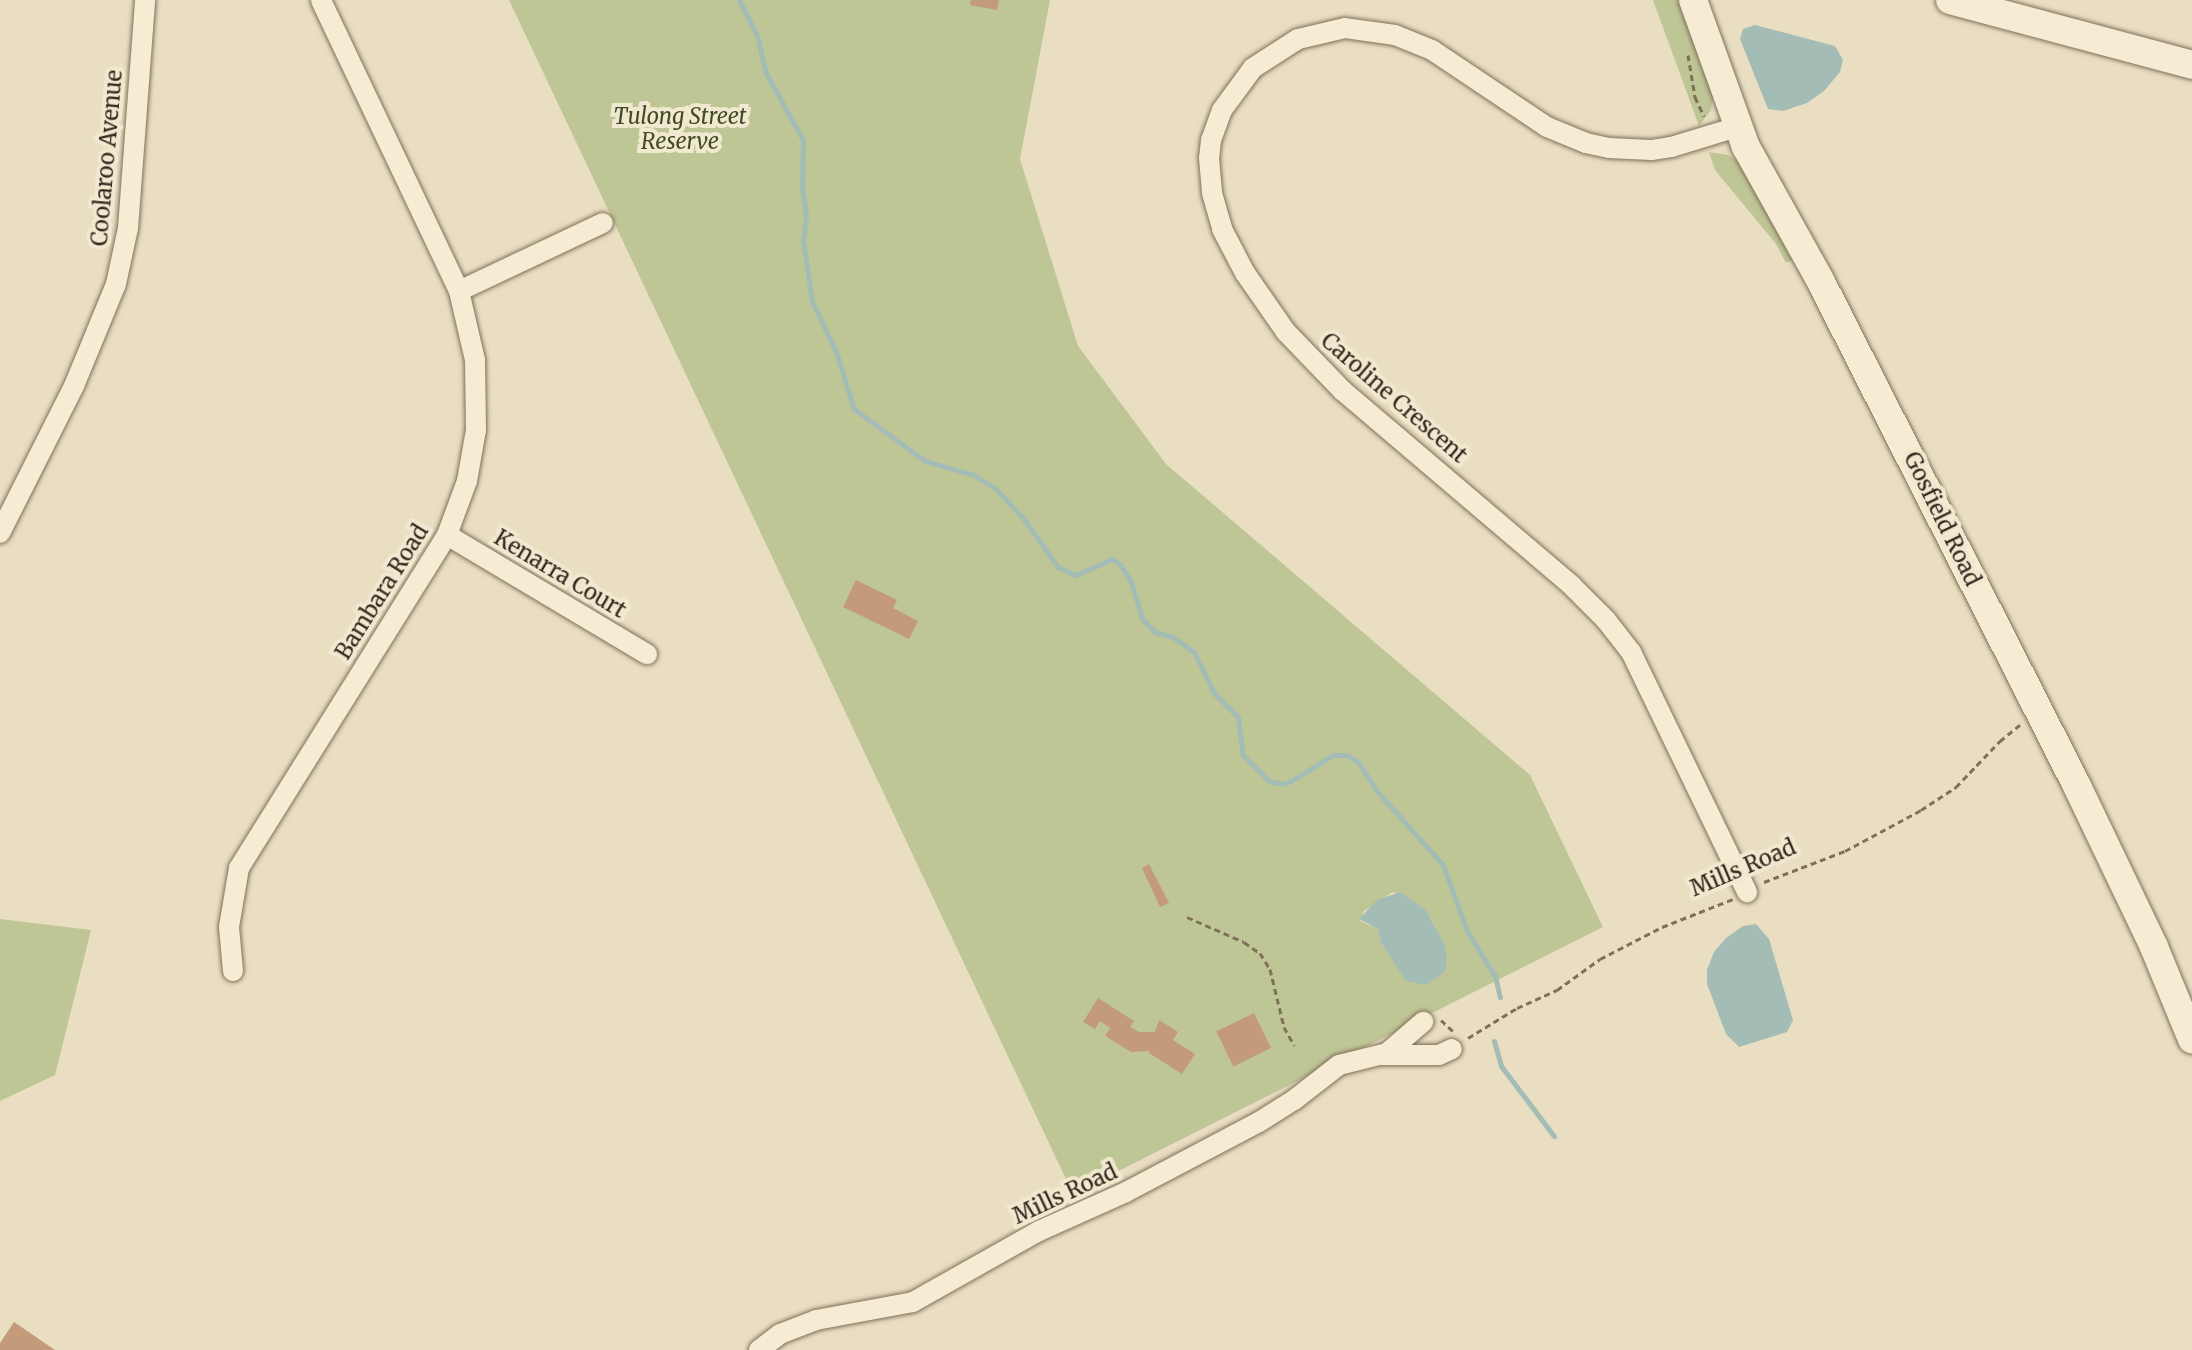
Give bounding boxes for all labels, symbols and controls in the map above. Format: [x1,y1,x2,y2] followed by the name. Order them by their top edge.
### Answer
[86,69,128,247] street label: Coolaroo Avenue
[614,103,746,154] park label: Tulong Street Reserve
[1316,327,1472,469] street label: Caroline Crescent
[1898,448,1986,590] street label: Gosfield Road
[330,520,434,664] street label: Bambara Road
[489,524,631,624] street label: Kenarra Court
[1686,834,1800,902] street label: Mills Road
[1009,1158,1121,1230] street label: Mills Road

